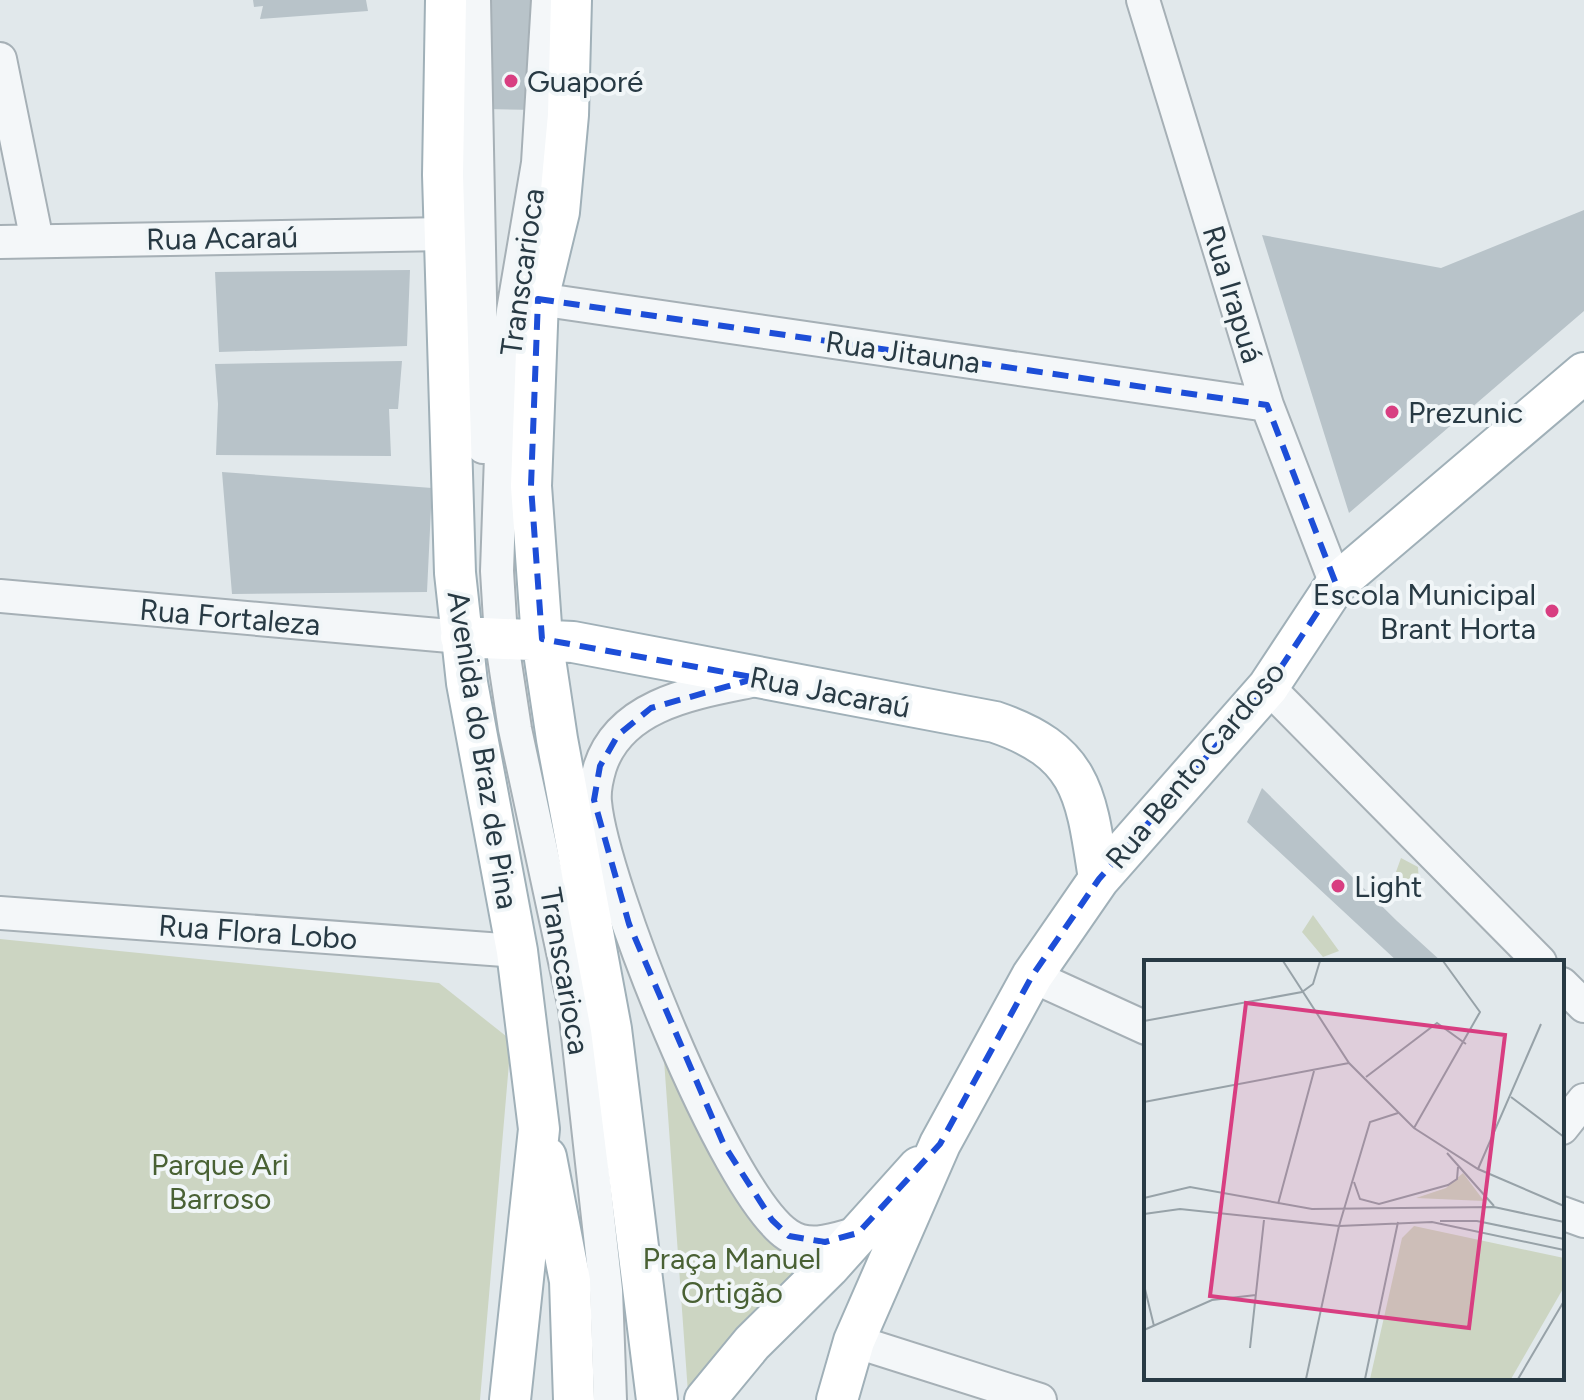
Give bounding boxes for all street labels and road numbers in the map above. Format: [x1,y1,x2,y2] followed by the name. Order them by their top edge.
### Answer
[492,186,552,358] street label: Transcarioca
[146,218,298,258] street label: Rua Acaraú
[1195,221,1271,367] street label: Rua Irapuá
[823,323,983,381] street label: Rua Jitauna
[440,588,526,912] street label: Avenida do Braz de Pina
[138,591,322,643] street label: Rua Fortaleza
[1098,654,1292,876] street label: Rua Bento Cardoso
[747,658,913,726] street label: Rua Jacaraú
[532,885,598,1057] street label: Transcarioca
[157,907,359,957] street label: Rua Flora Lobo

